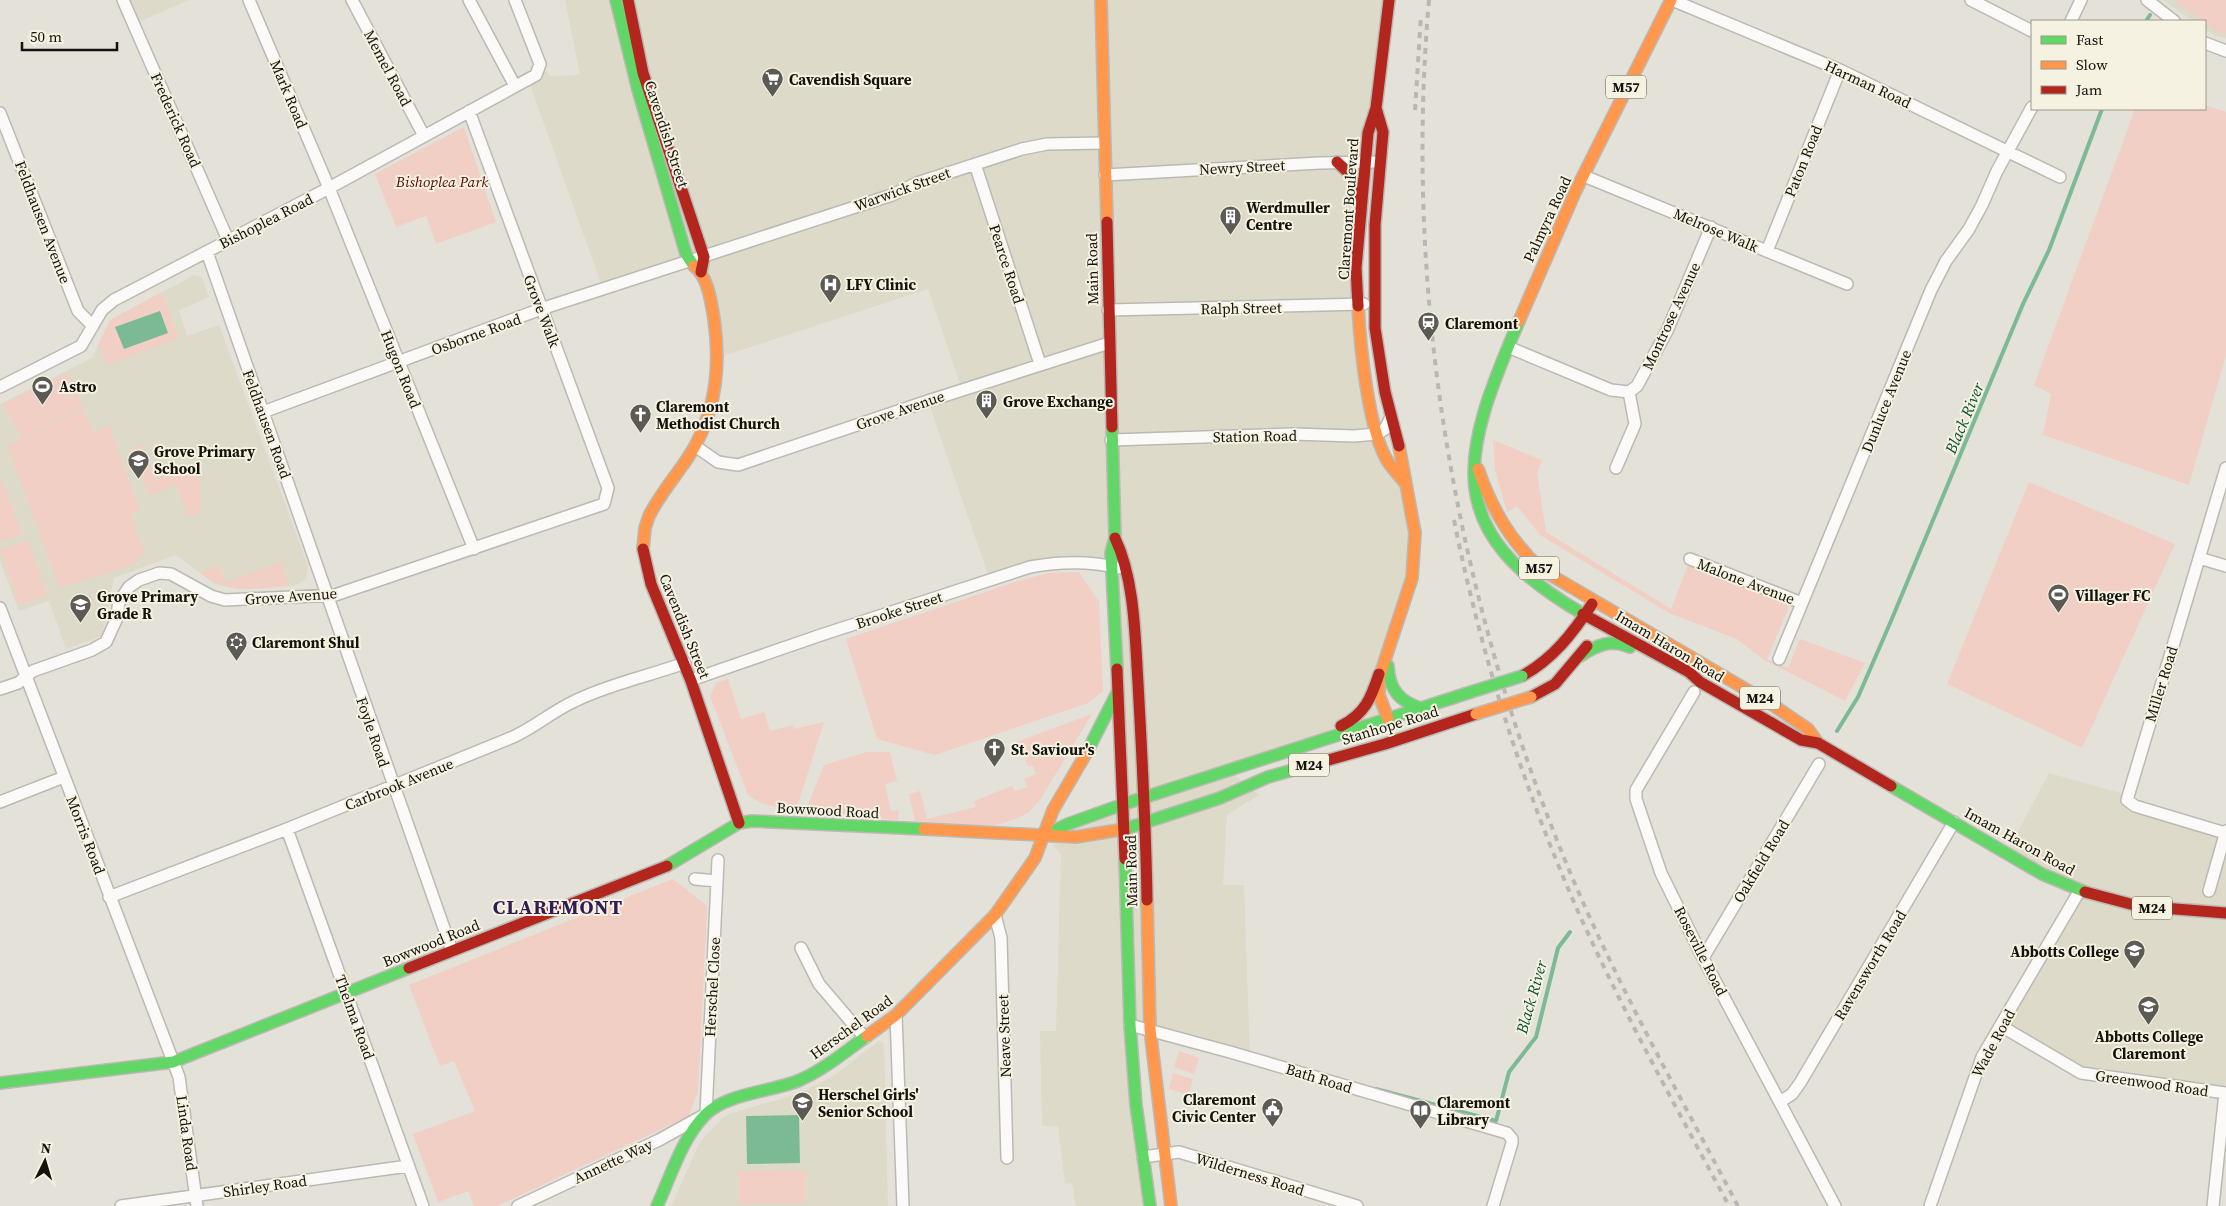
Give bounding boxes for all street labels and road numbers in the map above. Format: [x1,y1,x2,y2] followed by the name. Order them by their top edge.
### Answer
[359,26,417,110] street label: Memel Road
[1821,55,1915,113] street label: Harman Road
[265,56,313,132] street label: Mark Road
[146,69,207,171] street label: Frederick Road
[1606,75,1646,98] road number: M57
[640,78,694,190] street label: Cavendish Street
[1779,121,1827,200] street label: Paton Road
[1333,137,1363,281] street label: Claremont Boulevard
[1198,154,1286,180] street label: Newry Street
[10,158,76,287] street label: Feldhausen Avenue
[851,162,953,216] street label: Warwick Street
[1518,172,1576,266] street label: Palmyra Road
[215,188,317,254] street label: Bishoplea Road
[1670,203,1762,258] street label: Melrose Walk
[984,222,1030,307] street label: Pearce Road
[1081,232,1103,305] street label: Main Road
[1637,258,1705,373] street label: Montrose Avenue
[519,272,566,351] street label: Grove Walk
[1200,297,1282,319] street label: Ralph Street
[428,308,524,360] street label: Osborne Road
[376,327,426,412] street label: Hugon Road
[1856,346,1916,456] street label: Dunluce Avenue
[238,367,297,482] street label: Feldhausen Road
[853,385,947,435] street label: Grove Avenue
[1213,425,1298,447] street label: Station Road
[1694,553,1798,609] street label: Malone Avenue
[1519,556,1559,580] road number: M57
[654,570,716,682] street label: Cavendish Street
[244,582,338,610] street label: Grove Avenue
[853,586,945,634] street label: Brooke Street
[1612,605,1729,687] street label: Imam Haron Road
[2139,643,2183,725] street label: Miller Road
[1740,686,1780,710] road number: M24
[351,694,395,770] street label: Foyle Road
[1339,700,1441,750] street label: Stanhope Road
[342,753,457,815] street label: Carbrook Avenue
[1289,754,1329,776] road number: M24
[61,793,111,878] street label: Morris Road
[776,797,880,823] street label: Bowwood Road
[1961,802,2080,880] street label: Imam Haron Road
[1728,815,1794,906] street label: Oakfield Road
[1120,834,1142,907] street label: Main Road
[2132,896,2172,920] road number: M24
[1669,903,1733,1000] street label: Roseville Road
[1829,906,1911,1024] street label: Ravensworth Road
[379,914,483,972] street label: Bowwood Road
[699,936,725,1037] street label: Herschel Close
[330,972,380,1063] street label: Thelma Road
[805,990,897,1064] street label: Herschel Road
[992,994,1016,1078] street label: Neave Street
[1966,1005,2020,1081] street label: Wade Road
[1283,1058,1355,1098] street label: Bath Road
[2094,1065,2210,1101] street label: Greenwood Road
[171,1094,203,1173] street label: Linda Road
[570,1133,656,1188] street label: Annette Way
[1193,1147,1307,1201] street label: Wilderness Road
[222,1170,309,1202] street label: Shirley Road

